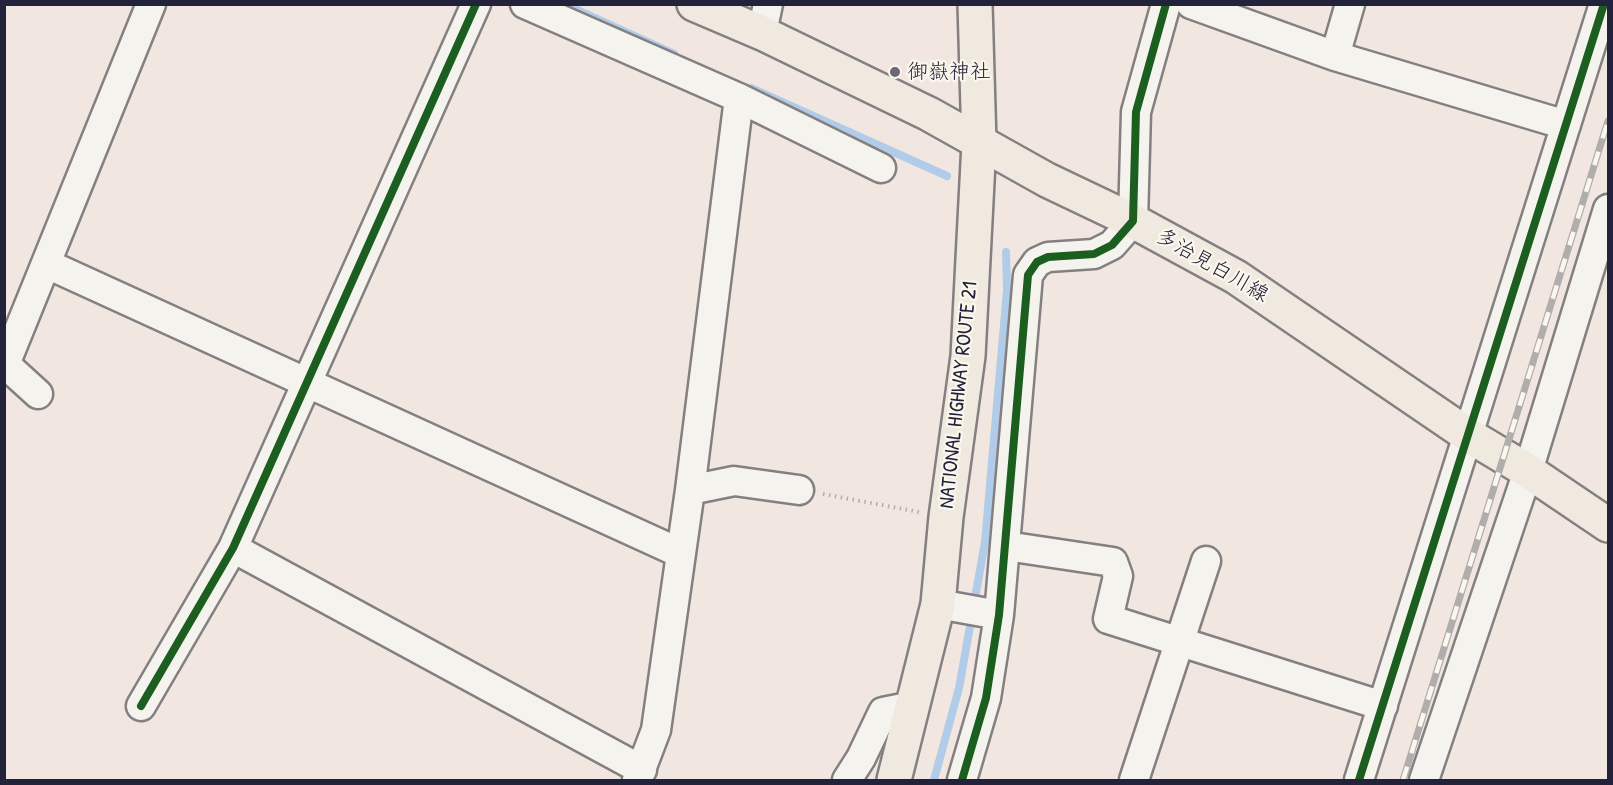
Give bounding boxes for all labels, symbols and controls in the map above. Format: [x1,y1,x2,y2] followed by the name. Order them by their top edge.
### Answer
[907,59,991,85] place label: 御嶽神社
[888,65,902,79] marker: 御嶽神社
[1151,224,1273,308] street label: 多治見白川線
[935,280,983,510] street label: NATIONAL HIGHWAY ROUTE 21

